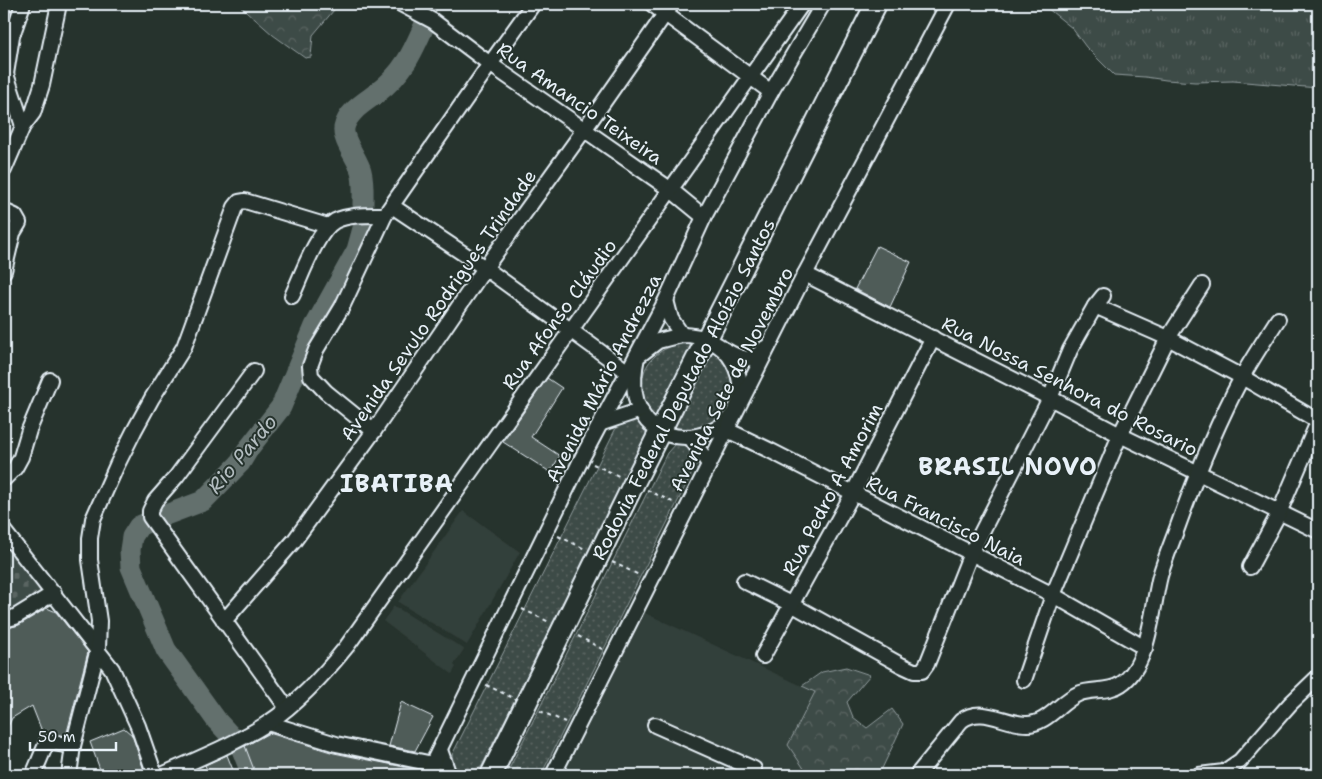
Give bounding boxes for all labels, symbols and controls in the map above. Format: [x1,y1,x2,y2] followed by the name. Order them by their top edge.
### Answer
[492,37,668,170] street label: Rua Amancio Teixeira
[335,165,542,446] street label: Avenida Sevulo Rodrigues Trindade
[586,214,781,564] street label: Rodovia Federal Deputado Aloízio Santos
[496,234,622,394] street label: Rua Afonso Cláudio
[664,263,799,496] street label: Avenida Sete de Novembro
[540,269,667,487] street label: Avenida Mário Andrezza
[937,311,1202,462] street label: Rua Nossa Senhora do Rosario
[776,399,888,580] street label: Rua Pedro A Amorim
[201,409,283,499] water label: Rio Pardo
[918,451,1098,483] district label: BRASIL NOVO
[340,468,454,500] district label: IBATIBA
[862,469,1030,572] street label: Rua Francisco Naia
[30,719,116,751] scale bar
[38,727,76,747] text: 50 m

